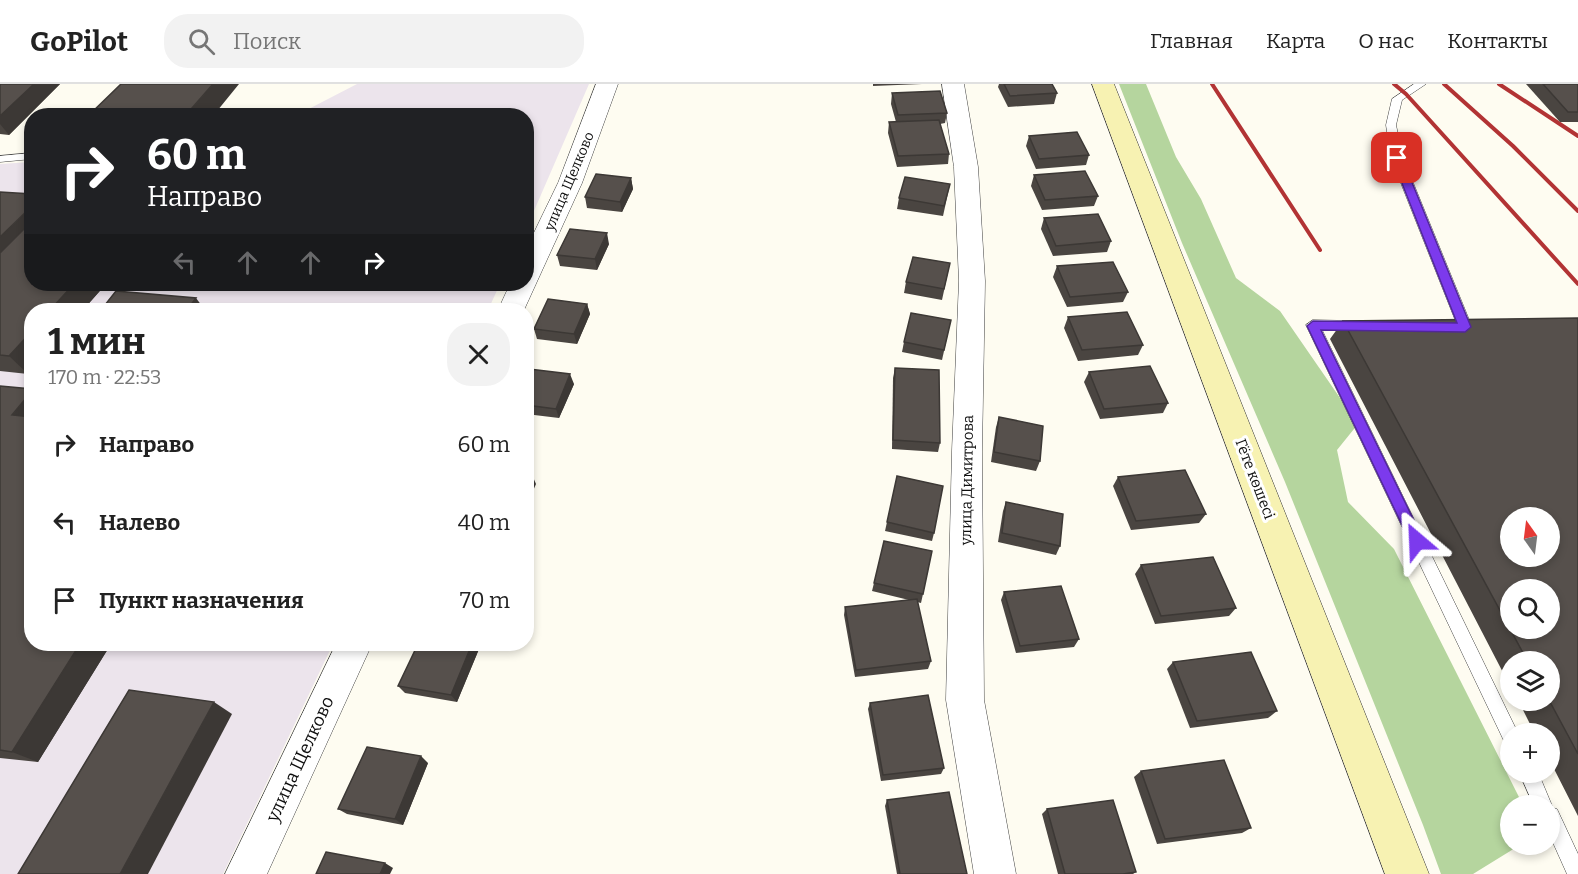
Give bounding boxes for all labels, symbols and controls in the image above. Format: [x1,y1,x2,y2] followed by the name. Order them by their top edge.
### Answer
[164,14,584,68] search box
[30,25,128,58] text: GoPilot
[185,25,218,58] icon: search
[233,28,301,55] text: Поиск
[1150,28,1233,54] text: Главная
[1266,28,1325,54] text: Карта
[1358,28,1414,54] text: О нас
[1447,28,1548,54] text: Контакты
[541,129,598,234] street label: улица Щелково
[147,130,246,180] text: 60 m
[48,132,126,210] icon: right
[1371,132,1422,183] pin
[1380,141,1413,174] icon: arrive
[147,181,262,213] text: Направо
[168,246,201,279] icon: left
[231,246,264,279] icon: ahead
[294,246,327,279] icon: ahead
[357,246,390,279] icon: right
[48,320,146,364] text: 1 мин
[447,323,510,386] button: close
[48,365,161,389] text: 170 m · 22:53
[957,415,977,546] street label: улица Димитрова
[48,428,81,461] icon: right
[99,431,194,458] text: Направо
[458,431,510,458] text: 60 m
[1231,436,1279,522] street label: Гёте көшесі
[48,506,81,539] icon: left
[1500,507,1560,567] north arrow
[1500,507,1560,855] map controls
[99,509,180,536] text: Налево
[458,509,510,536] text: 40 m
[1385,509,1449,573] position arrow
[1500,579,1560,639] button: search
[48,584,81,617] icon: arrive
[99,587,304,614] text: Пункт назначения
[460,587,510,614] text: 70 m
[1500,651,1560,711] button: layers
[261,693,339,826] street label: улица Щелково
[1500,723,1560,783] button: +
[1500,795,1560,855] button: −

